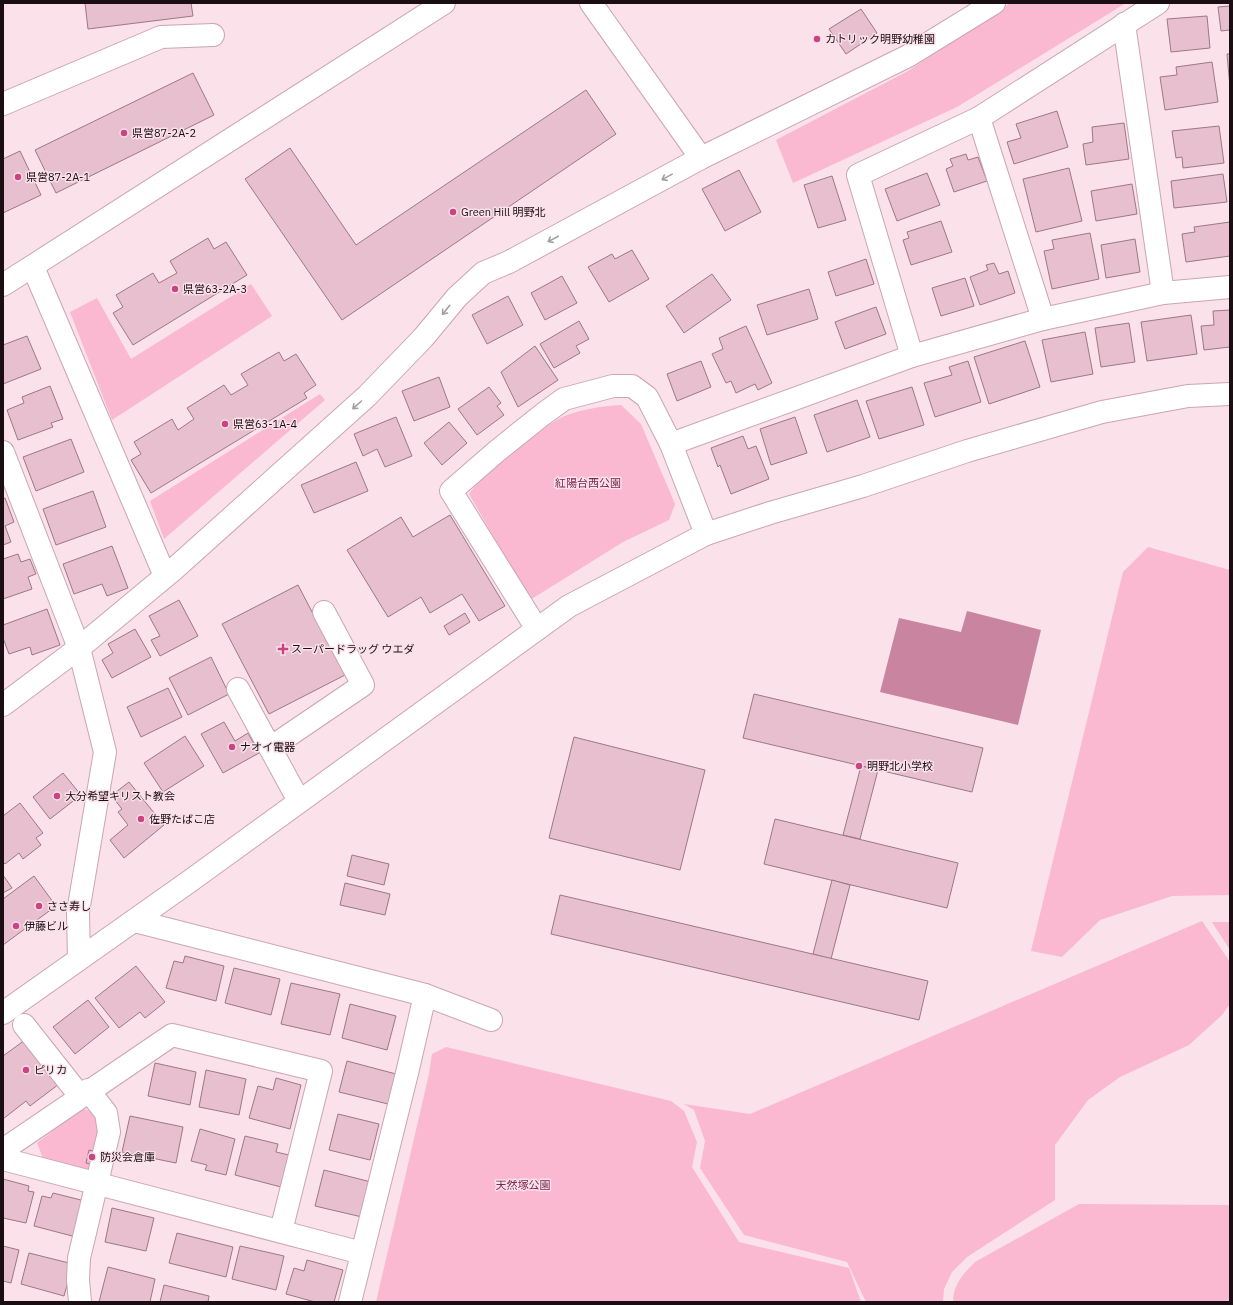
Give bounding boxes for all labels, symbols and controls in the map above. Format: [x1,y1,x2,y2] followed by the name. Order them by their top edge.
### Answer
[825,32,935,46] place label: カトリック明野幼稚園
[812,34,822,44] marker: カトリック明野幼稚園
[132,126,196,140] place label: 県営87-2A-2
[119,128,129,138] marker: 県営87-2A-2
[26,170,90,184] place label: 県営87-2A-1
[13,172,23,182] marker: 県営87-2A-1
[661,174,673,181] one-way arrow
[461,205,546,219] place label: Green Hill 明野北
[448,207,458,217] marker: Green Hill 明野北
[547,236,559,244] one-way arrow
[183,282,247,296] place label: 県営63-2A-3
[170,284,180,294] marker: 県営63-2A-3
[442,305,451,316] one-way arrow
[353,400,363,409] one-way arrow
[233,417,297,431] place label: 県営63-1A-4
[220,419,230,429] marker: 県営63-1A-4
[555,476,621,490] park label: 紅陽台西公園
[291,642,415,656] place label: スーパードラッグ ウエダ
[278,644,288,654] marker: スーパードラッグ ウエダ
[240,740,295,754] place label: ナオイ電器
[227,742,237,752] marker: ナオイ電器
[867,759,933,773] place label: 明野北小学校
[854,761,864,771] marker: 明野北小学校
[65,789,175,803] place label: 大分希望キリスト教会
[52,791,62,801] marker: 大分希望キリスト教会
[149,812,215,826] place label: 佐野たばこ店
[136,814,146,824] marker: 佐野たばこ店
[47,899,91,913] place label: ささ寿し
[34,901,44,911] marker: ささ寿し
[24,919,68,933] place label: 伊藤ビル
[11,921,21,931] marker: 伊藤ビル
[34,1063,67,1077] place label: ピリカ
[21,1065,31,1075] marker: ピリカ
[100,1150,155,1164] place label: 防災会倉庫
[87,1152,97,1162] marker: 防災会倉庫
[496,1178,551,1192] park label: 天然塚公園

